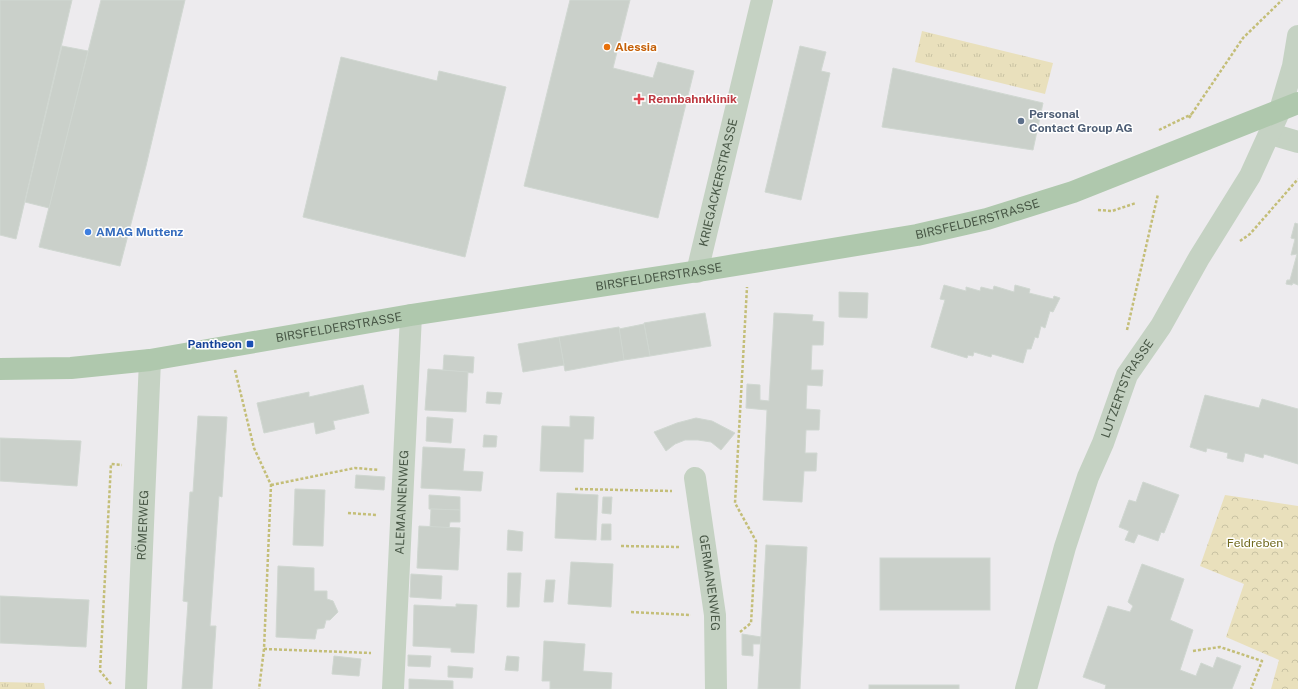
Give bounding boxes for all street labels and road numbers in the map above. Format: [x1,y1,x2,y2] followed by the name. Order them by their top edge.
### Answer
[696,117,740,248] street label: KRIEGACKERSTRASSE
[914,196,1041,242] street label: BIRSFELDERSTRASSE
[595,260,723,294] street label: BIRSFELDERSTRASSE
[275,310,403,345] street label: BIRSFELDERSTRASSE
[1098,337,1157,440] street label: LUTZERTSTRASSE
[392,450,411,555] street label: ALEMANNENWEG
[134,490,151,561] street label: RÖMERWEG
[696,534,722,631] street label: GERMANENWEG

